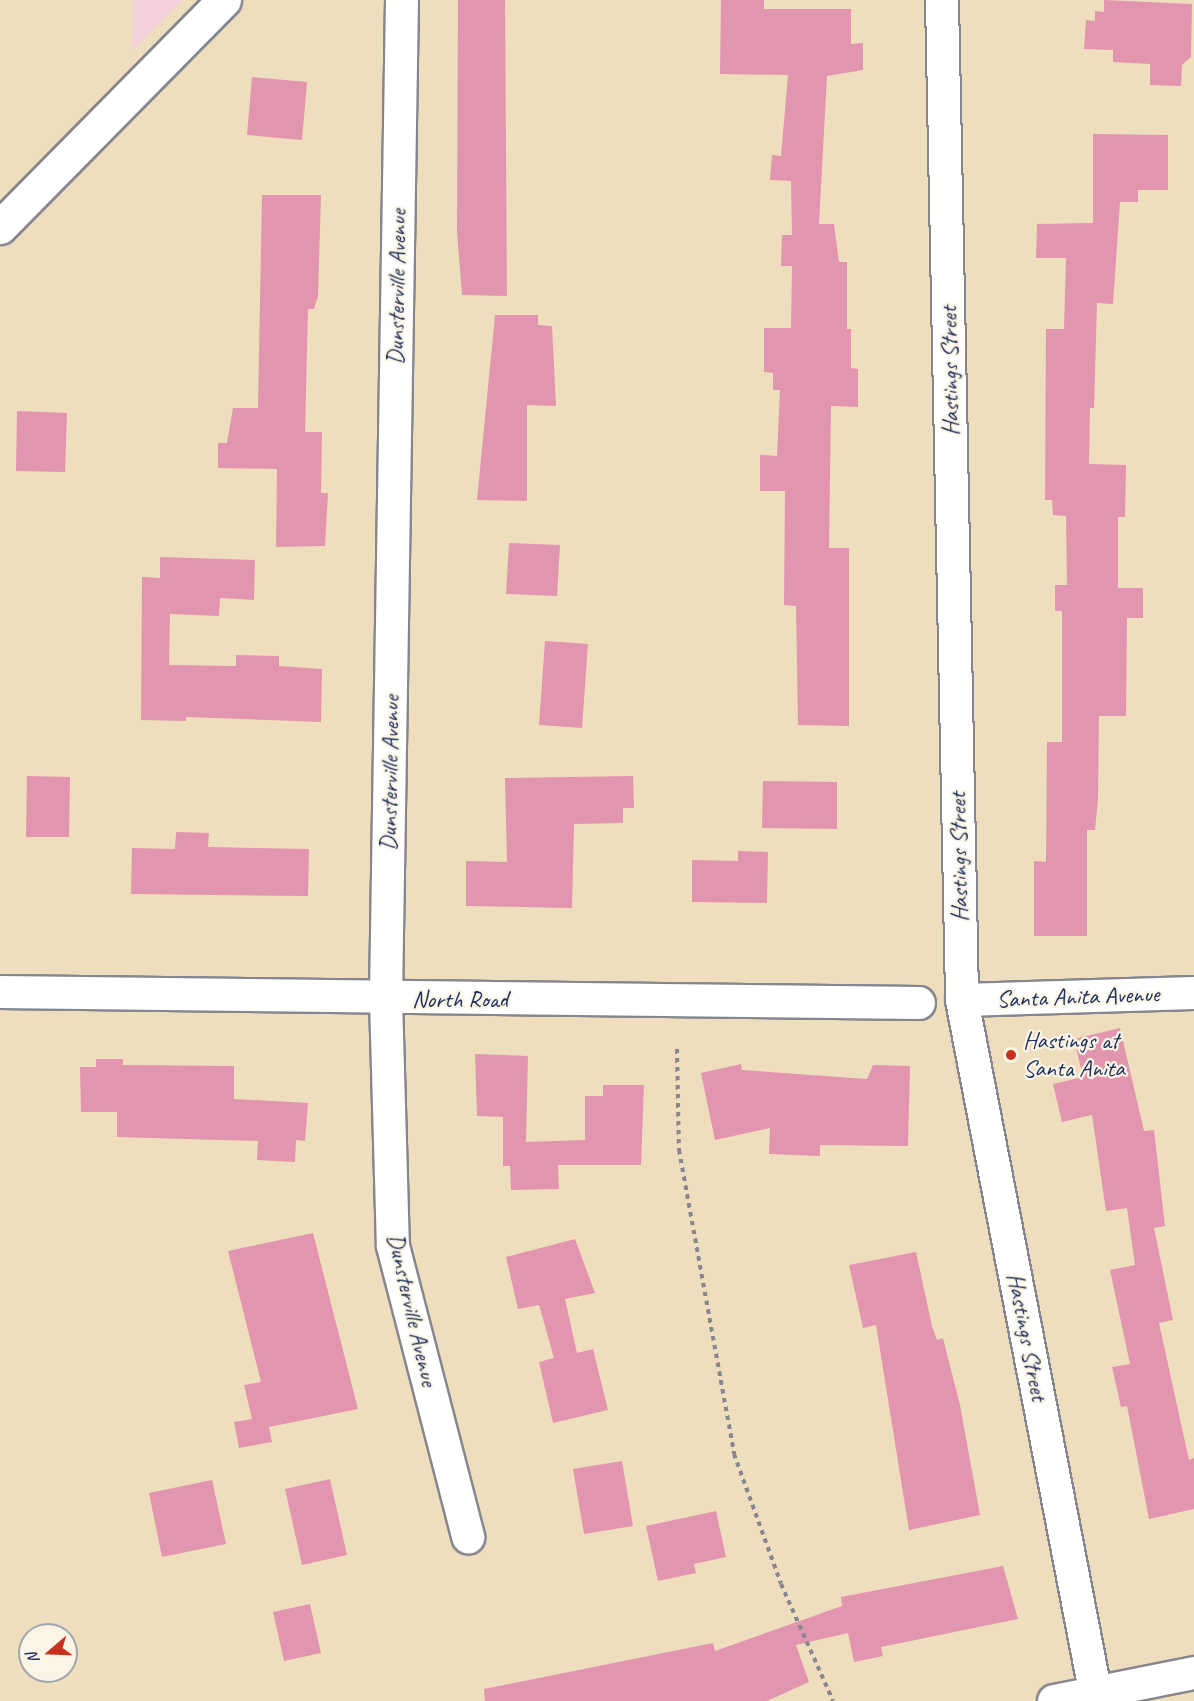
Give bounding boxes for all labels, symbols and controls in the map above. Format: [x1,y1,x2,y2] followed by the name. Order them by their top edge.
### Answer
[381,209,413,365] street label: Dunsterville Avenue
[934,306,966,436] street label: Hastings Street
[374,695,406,851] street label: Dunsterville Avenue
[943,792,975,922] street label: Hastings Street
[997,980,1159,1014] street label: Santa Anita Avenue
[412,986,508,1014] street label: North Road
[1023,1027,1124,1083] place label: Hastings at Santa Anita
[1004,1048,1018,1062] marker: Hastings at Santa Anita
[380,1231,444,1389] street label: Dunsterville Avenue
[1000,1270,1054,1404] street label: Hastings Street
[18,1623,78,1683] north arrow
[22,1650,44,1666] text: N

